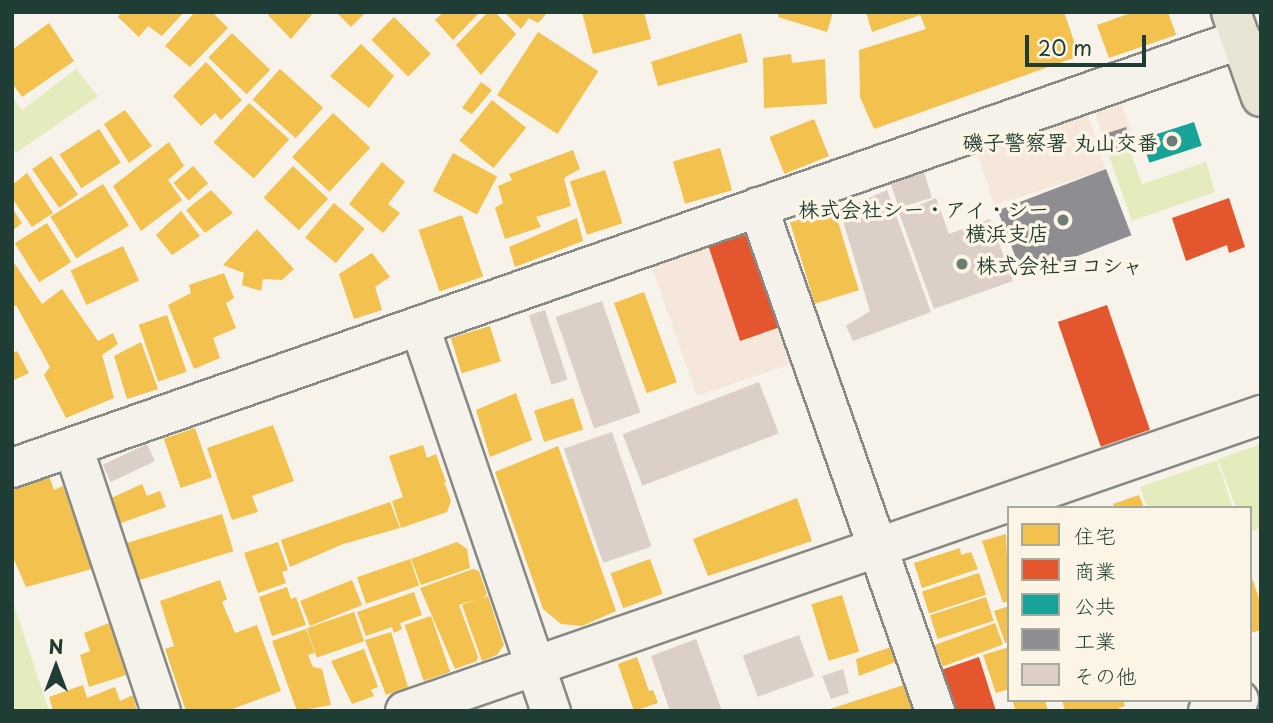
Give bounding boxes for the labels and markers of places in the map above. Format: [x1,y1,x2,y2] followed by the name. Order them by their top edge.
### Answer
[962,128,1158,154] place label: 磯子警察署 丸山交番
[1164,133,1180,149] marker: 磯子警察署 丸山交番
[797,195,1049,245] place label: 株式会社シー・アイ・シー 横浜支店
[1055,212,1071,228] marker: 株式会社シー・アイ・シー 横浜支店
[976,251,1144,277] place label: 株式会社ヨコシャ
[954,256,970,272] marker: 株式会社ヨコシャ

